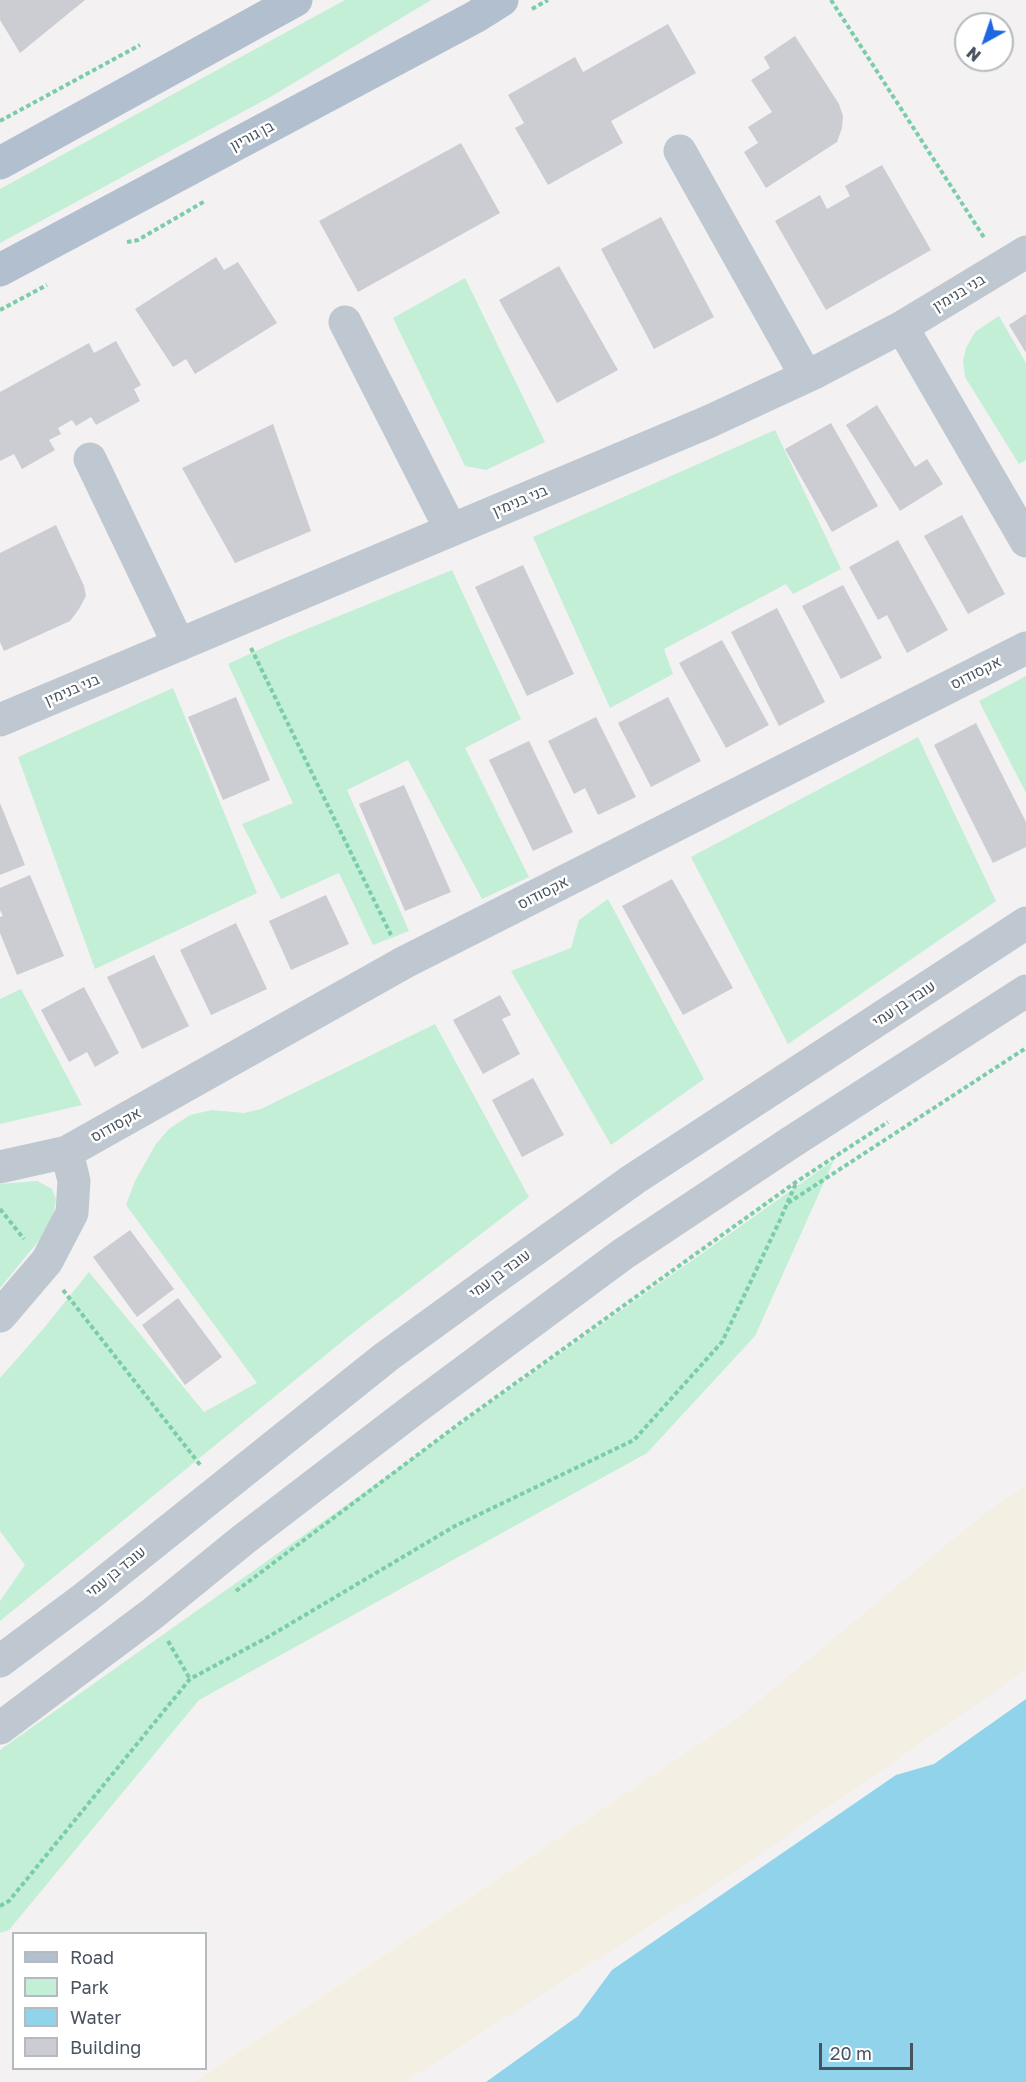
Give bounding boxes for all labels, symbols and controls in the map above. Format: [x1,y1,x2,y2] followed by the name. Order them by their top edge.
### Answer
[954,12,1014,72] north arrow
[963,43,985,66] text: N
[227,117,277,155] street label: בן גוריון
[930,270,988,316] street label: בני בנימין
[490,481,550,521] street label: בני בנימין
[948,653,1004,693] street label: אקסודוס
[42,670,102,710] street label: בני בנימין
[515,873,571,913] street label: אקסודוס
[869,977,939,1031] street label: עובד בן עמי
[88,1104,144,1146] street label: אקסודוס
[466,1246,534,1302] street label: עובד בן עמי
[83,1543,149,1601] street label: עובד בן עמי
[12,1932,207,2070] legend
[70,1946,114,1968] text: Road
[70,1976,109,1998] text: Park
[70,2006,121,2028] text: Water
[822,2031,916,2069] scale bar
[70,2036,141,2058] text: Building
[830,2042,872,2064] text: 20 m

